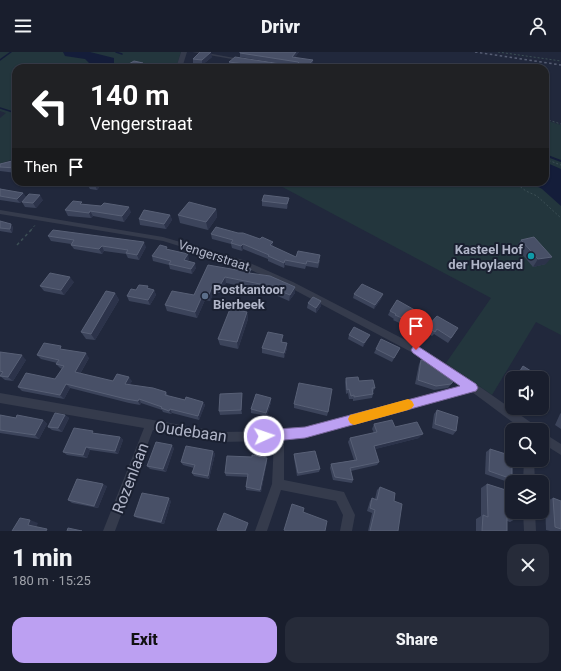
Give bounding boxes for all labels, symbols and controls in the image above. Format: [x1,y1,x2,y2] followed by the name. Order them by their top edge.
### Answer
[12,15,34,37] icon: menu
[527,15,549,37] icon: person
[261,16,300,37] text: Drivr
[90,79,169,112] text: 140 m
[24,80,76,132] icon: left
[90,113,193,134] text: Vengerstraat
[65,156,87,178] icon: arrive
[24,158,57,176] text: Then
[176,237,251,274] street label: Vengerstraat
[448,242,523,272] place label: Kasteel Hof der Hoylaerd
[526,251,536,261] marker: Kasteel Hof der Hoylaerd
[213,282,285,312] place label: Postkantoor Bierbeek
[200,291,210,301] marker: Postkantoor Bierbeek
[399,309,433,350] pin
[405,315,427,337] icon: arrive
[505,371,549,519] map controls
[505,371,549,415] button: sound
[243,415,285,457] position arrow
[154,417,228,446] street label: Oudebaan
[505,423,549,467] button: search
[108,440,153,516] street label: Rozenlaan
[505,475,549,519] button: layers
[12,544,73,572] text: 1 min
[507,544,549,586] button: close
[12,573,91,588] text: 180 m · 15:25
[12,617,277,663] button: Exit
[285,617,549,663] button: Share

